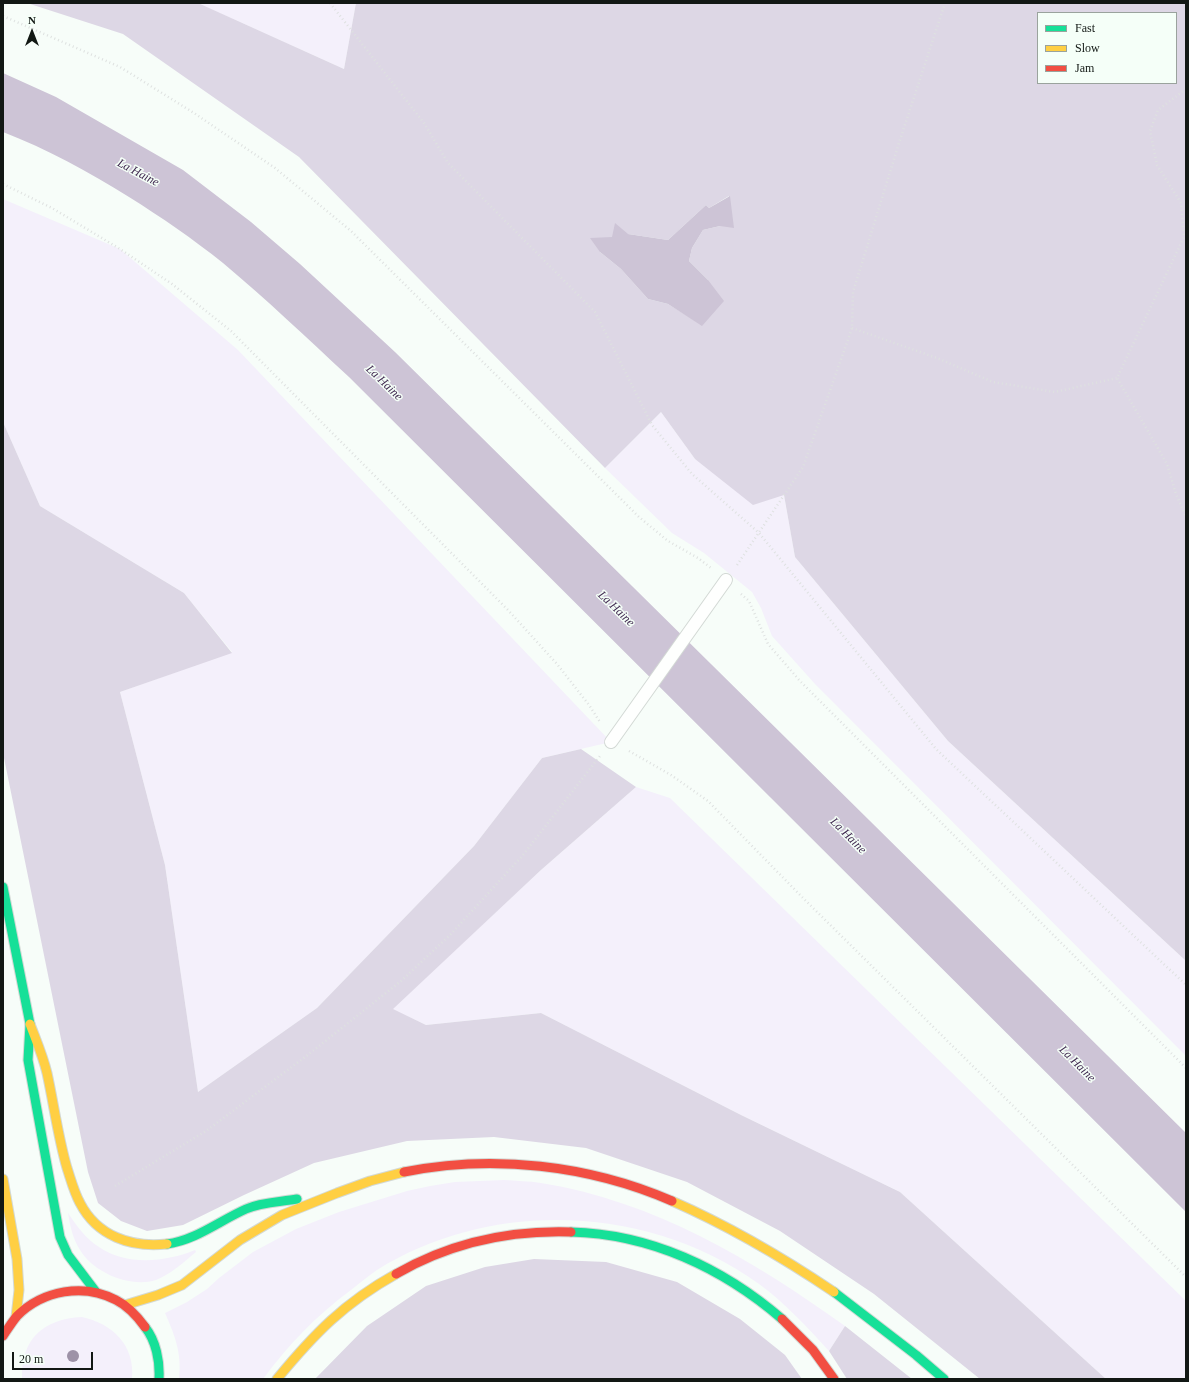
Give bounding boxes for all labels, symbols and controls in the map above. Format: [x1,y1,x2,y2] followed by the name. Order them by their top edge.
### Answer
[12,12,52,52] north arrow
[1037,12,1177,84] legend
[28,14,36,26] text: N
[1075,21,1095,35] text: Fast
[1075,41,1100,55] text: Slow
[1075,61,1094,75] text: Jam
[115,156,161,190] water label: La Haine
[363,362,405,404] water label: La Haine
[595,588,637,630] water label: La Haine
[827,815,869,857] water label: La Haine
[1056,1043,1098,1085] water label: La Haine
[14,1344,95,1370] scale bar
[19,1352,43,1366] text: 20 m

